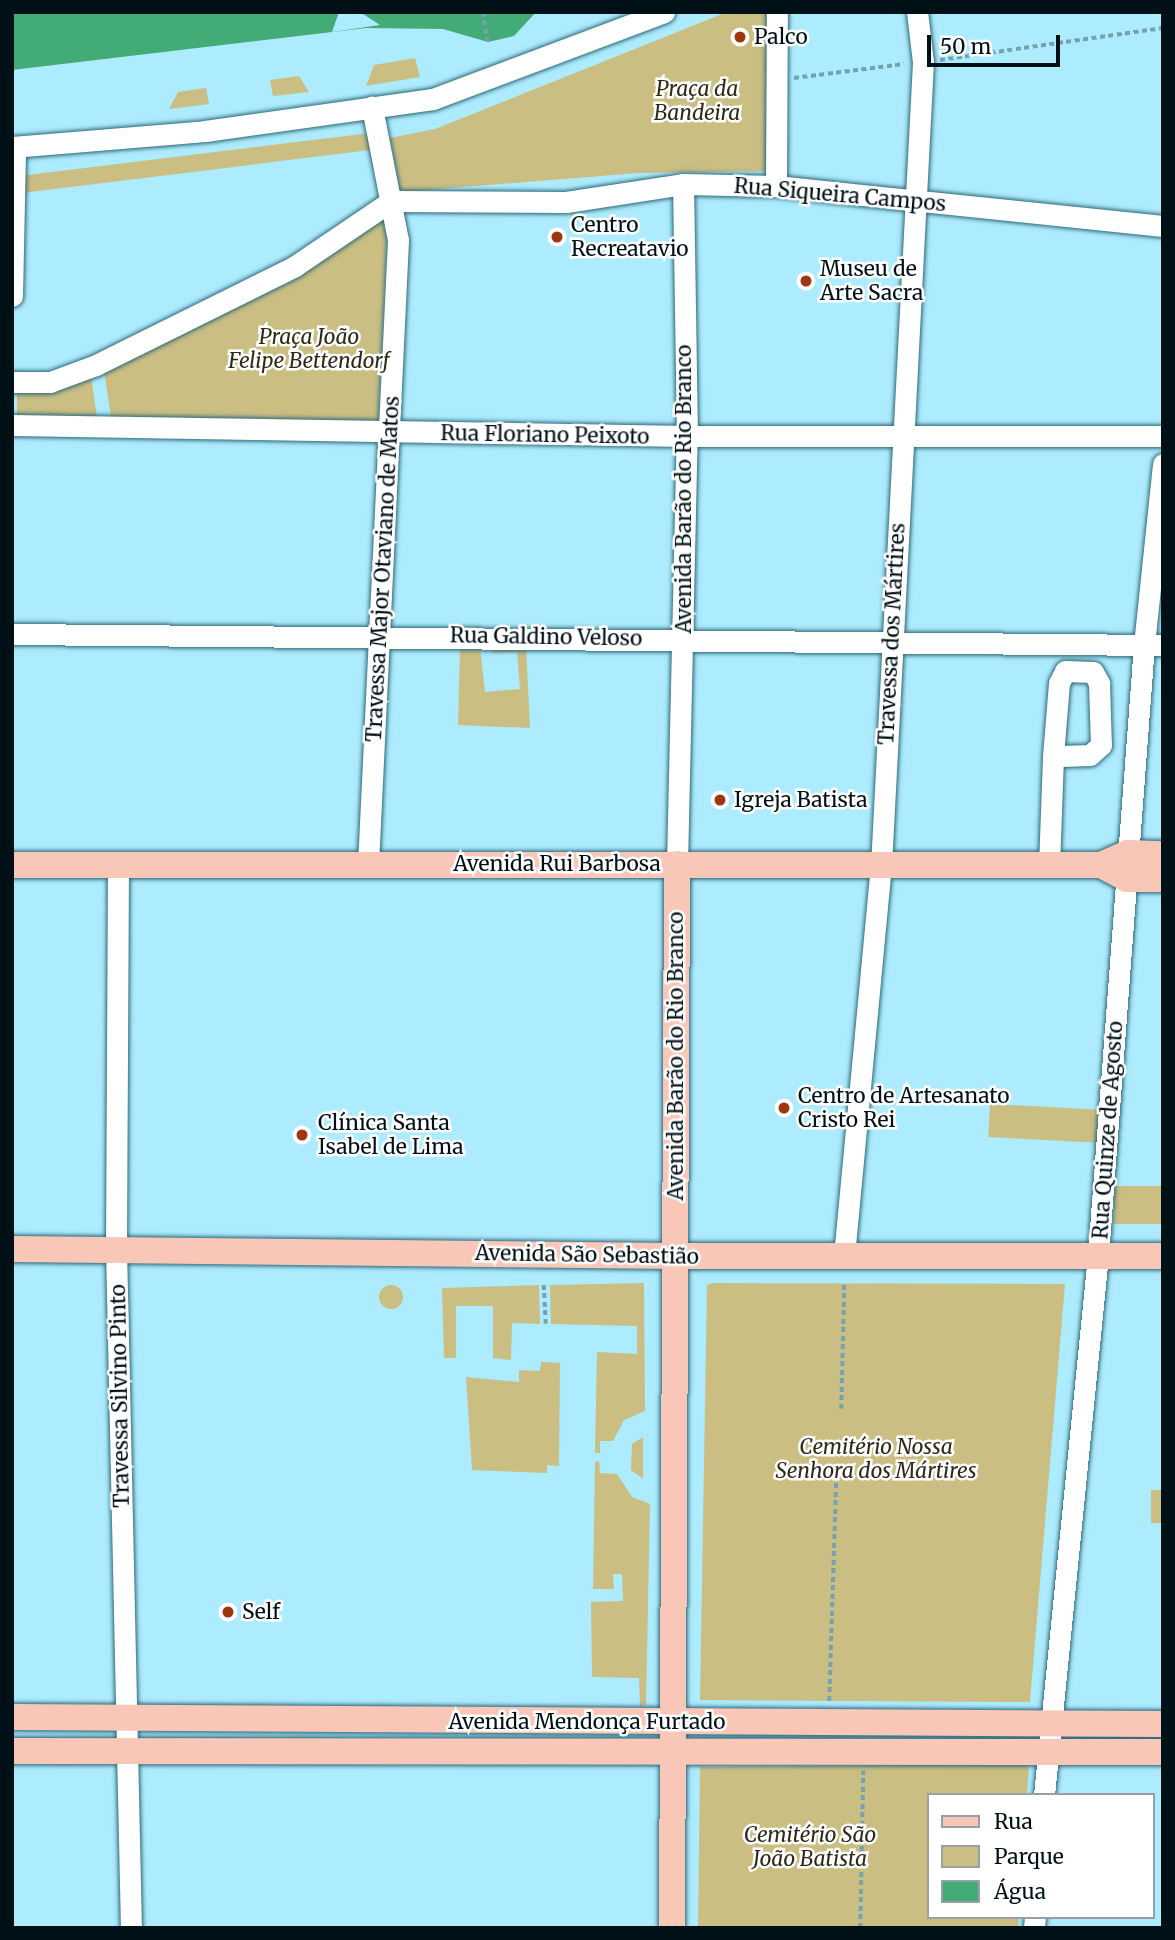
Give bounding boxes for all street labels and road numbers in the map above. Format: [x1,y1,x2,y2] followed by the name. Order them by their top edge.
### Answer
[733,173,947,217] street label: Rua Siqueira Campos
[671,344,697,634] street label: Avenida Barão do Rio Branco
[361,395,405,743] street label: Travessa Major Otaviano de Matos
[440,421,650,449] street label: Rua Floriano Peixoto
[874,522,910,746] street label: Travessa dos Mártires
[450,623,642,651] street label: Rua Galdino Veloso
[453,851,661,877] street label: Avenida Rui Barbosa
[663,911,689,1201] street label: Avenida Barão do Rio Branco
[1088,1020,1128,1240] street label: Rua Quinze de Agosto
[475,1240,699,1270] street label: Avenida São Sebastião
[105,1284,135,1508] street label: Travessa Silvino Pinto
[449,1709,725,1735] street label: Avenida Mendonça Furtado

